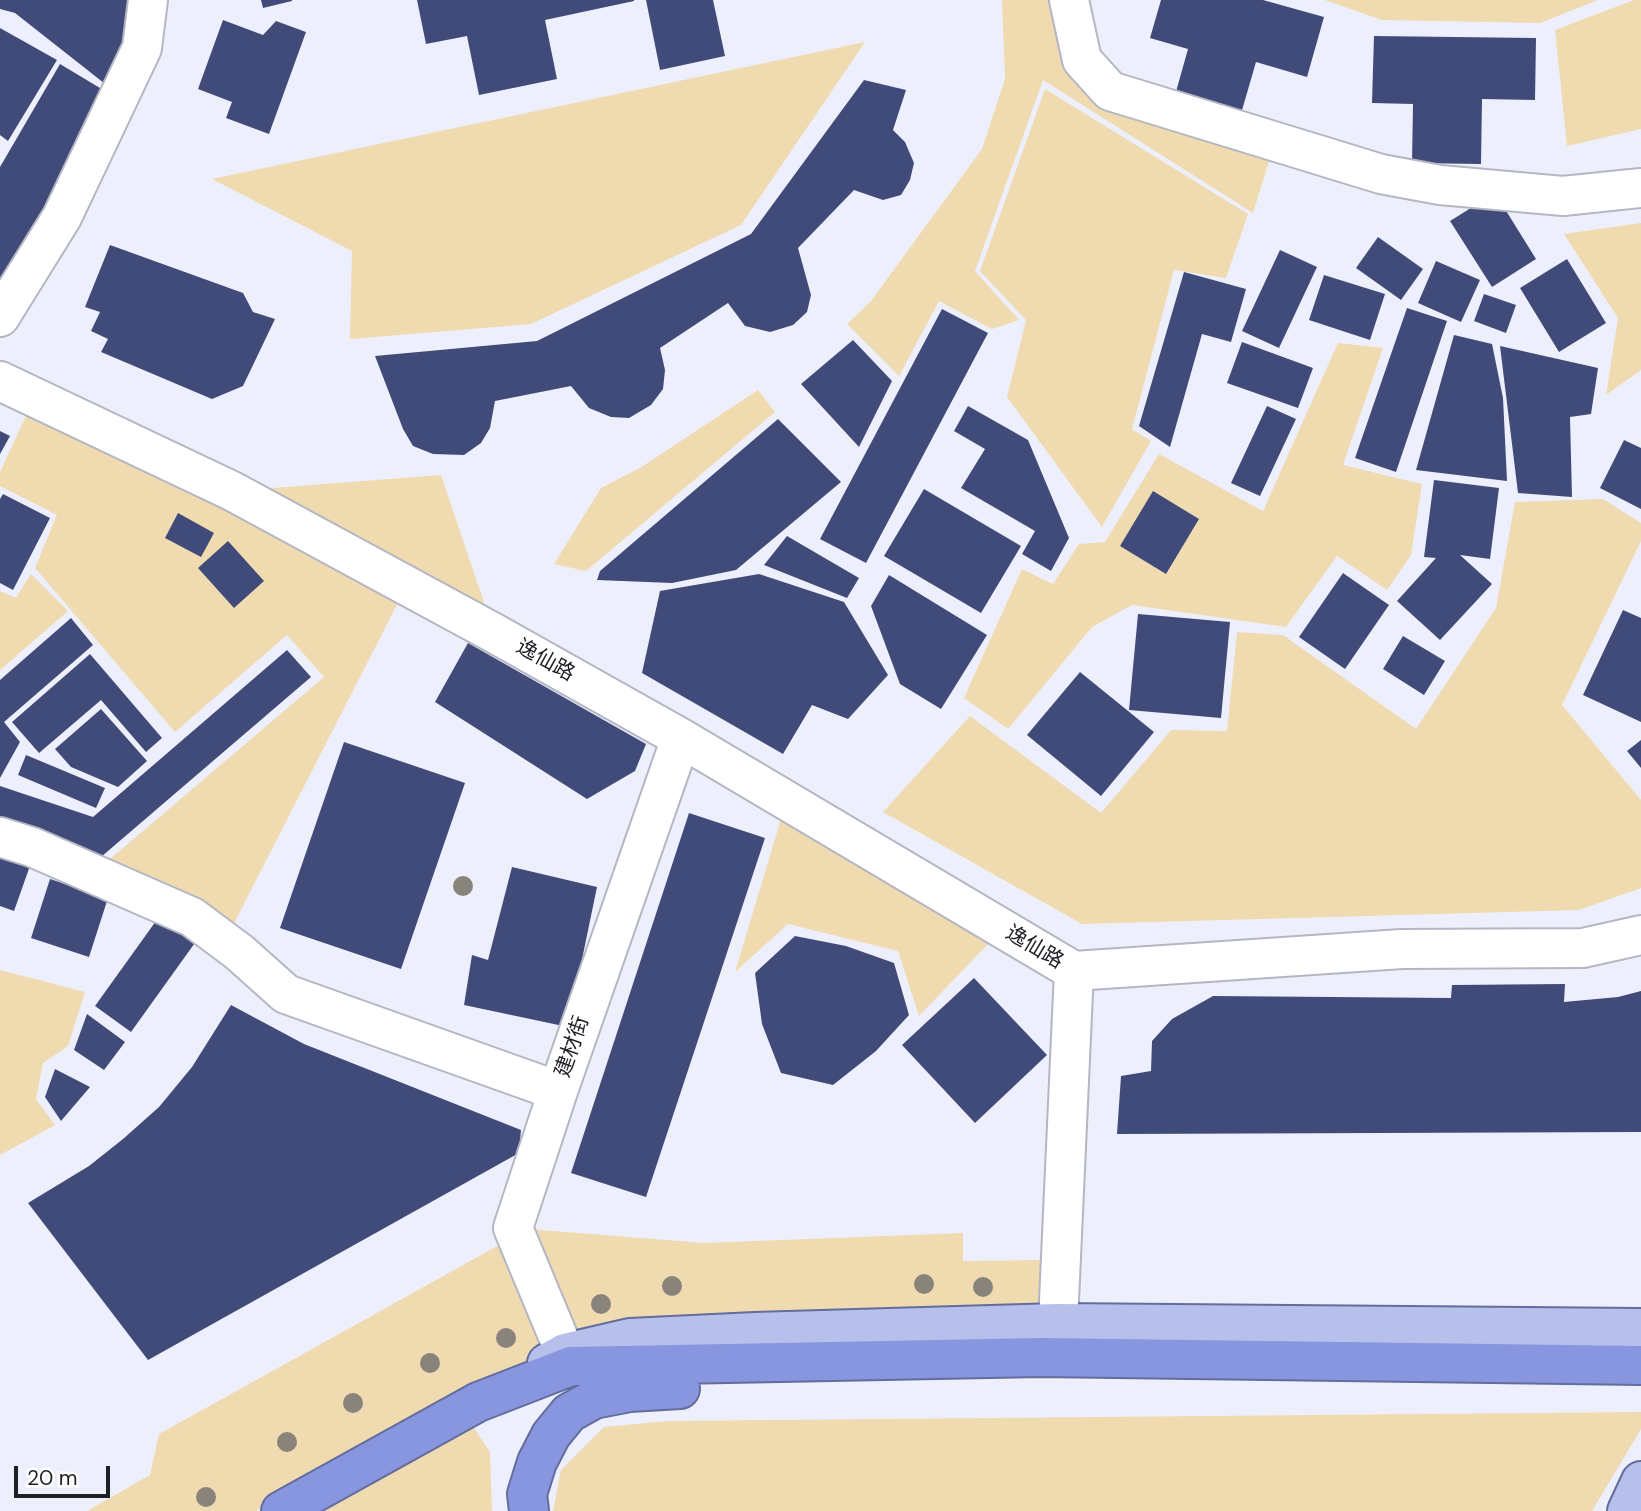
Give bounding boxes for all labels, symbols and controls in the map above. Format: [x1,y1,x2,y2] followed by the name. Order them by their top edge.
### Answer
[511,635,579,687] street label: 逸仙路
[1001,921,1067,975] street label: 逸仙路
[551,1013,595,1081] street label: 建材街
[18,1452,114,1496] scale bar
[27,1464,78,1492] text: 20 m

